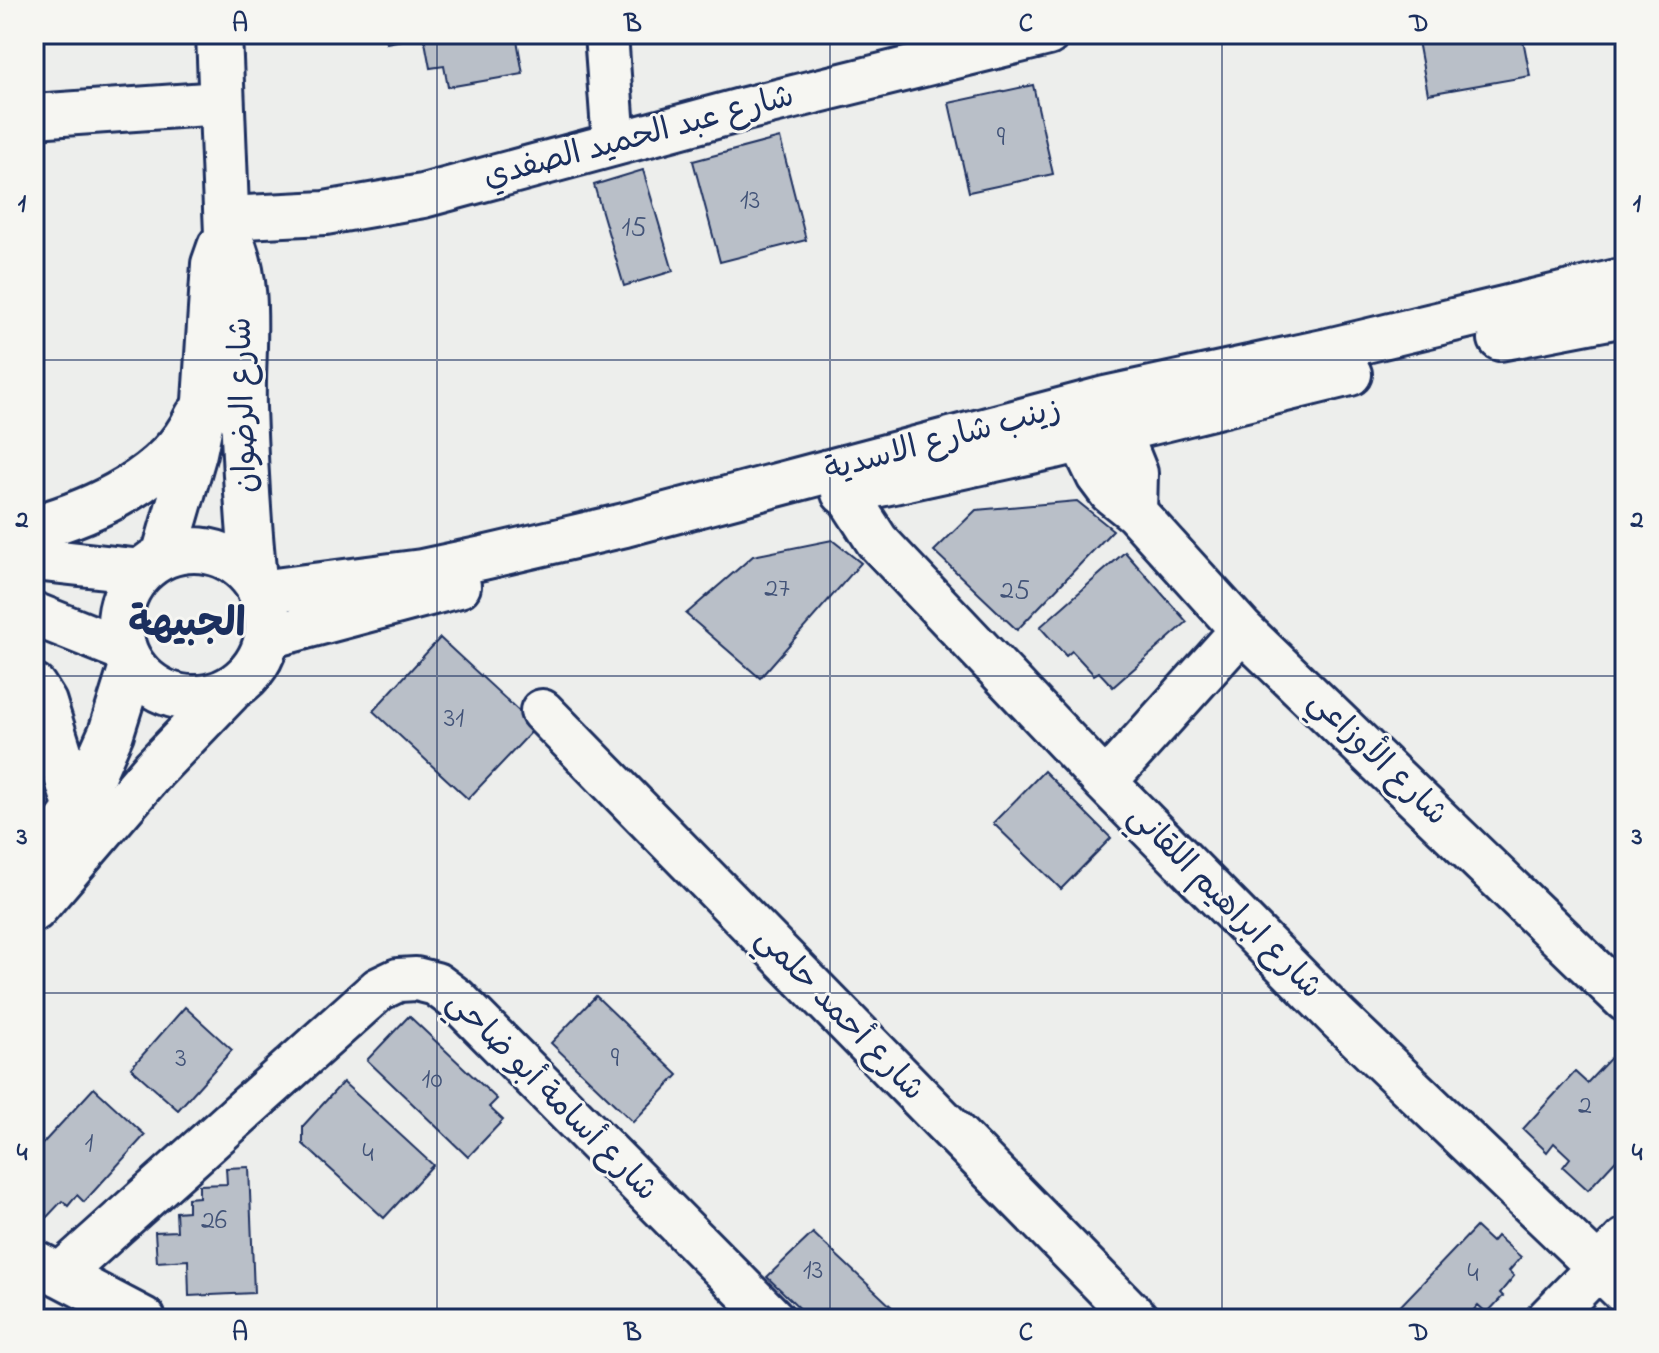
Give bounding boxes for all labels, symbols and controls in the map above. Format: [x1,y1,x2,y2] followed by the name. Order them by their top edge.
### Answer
[232,6,248,44] text: A
[623,6,642,44] text: B
[1019,6,1033,44] text: C
[1408,6,1429,44] text: D
[479,74,799,202] street label: شارع عبد الحميد الصفدي
[997,118,1006,159] house number: 9
[740,181,760,222] house number: 13
[18,186,27,224] text: 1
[1633,186,1642,224] text: 1
[622,208,646,249] house number: 15
[218,316,272,494] street label: شارع الرضوان
[819,387,1067,495] street label: زينب شارع الاسدية
[15,502,29,540] text: 2
[1630,502,1644,540] text: 2
[764,569,790,610] house number: 27
[1000,571,1030,612] house number: 25
[128,596,246,655] district label: الجبيهة
[1296,679,1458,839] street label: شارع الأوزاعي
[444,699,464,740] house number: 31
[1115,795,1332,1012] street label: شارع ابراهيم اللقاني
[16,819,28,857] text: 3
[1631,819,1643,857] text: 3
[743,917,935,1114] street label: شارع أحمد حلمي
[434,981,667,1214] street label: شارع أسامة أبو ضاحي
[175,1039,187,1080] house number: 3
[611,1039,620,1080] house number: 9
[421,1060,443,1101] house number: 10
[1578,1086,1592,1127] house number: 2
[85,1124,94,1165] house number: 1
[362,1134,374,1175] house number: 4
[17,1135,28,1173] text: 4
[1632,1135,1643,1173] text: 4
[201,1201,227,1242] house number: 26
[803,1251,823,1292] house number: 13
[1467,1254,1479,1295] house number: 4
[232,1315,248,1353] text: A
[623,1315,642,1353] text: B
[1019,1315,1033,1353] text: C
[1408,1315,1429,1353] text: D

